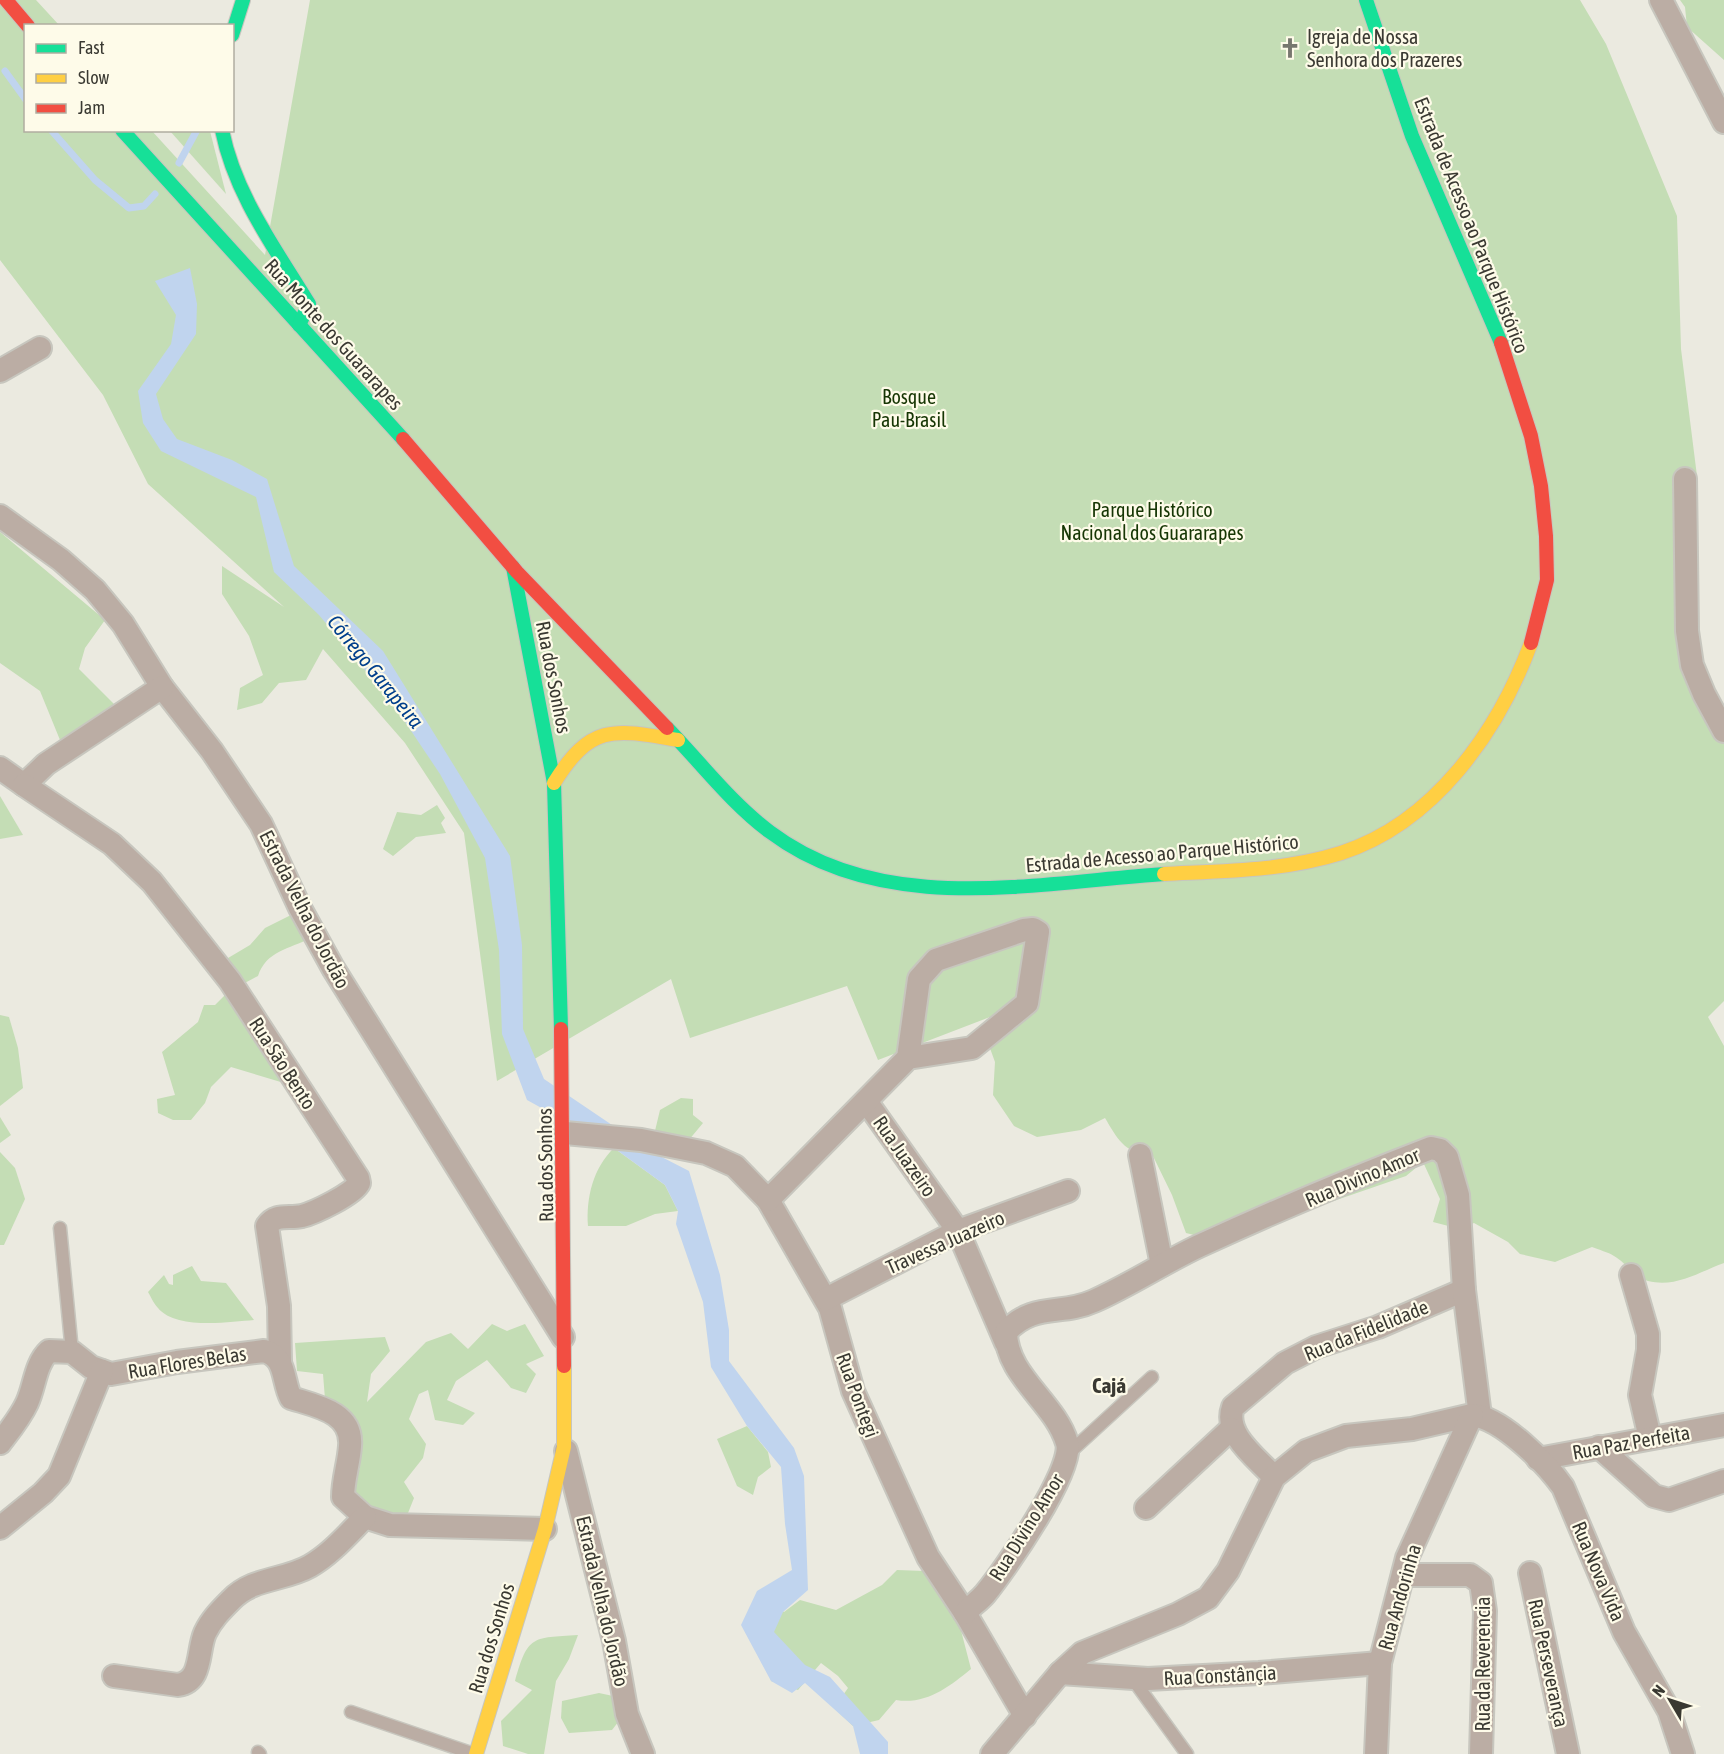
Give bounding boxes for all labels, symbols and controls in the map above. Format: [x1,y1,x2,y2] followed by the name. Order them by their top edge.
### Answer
[24,24,234,132] legend
[1307,25,1462,71] place label: Igreja de Nossa Senhora dos Prazeres
[1278,36,1302,60] church icon: Igreja de Nossa Senhora dos Prazeres
[78,37,105,58] text: Fast
[78,67,109,88] text: Slow
[1410,94,1534,356] street label: Estrada de Acesso ao Parque Histórico
[78,97,105,118] text: Jam
[260,254,408,414] street label: Rua Monte dos Guararapes
[872,385,947,431] park label: Bosque Pau-Brasil
[1061,498,1244,544] park label: Parque Histórico Nacional dos Guararapes
[323,610,429,732] water label: Córrego Garapeira
[532,619,576,735] street label: Rua dos Sonhos
[255,826,355,992] street label: Estrada Velha do Jordão
[1024,830,1300,876] street label: Estrada de Acesso ao Parque Histórico
[245,1013,321,1113] street label: Rua São Bento
[533,1108,557,1222] street label: Rua dos Sonhos
[869,1111,941,1201] street label: Rua Juazeiro
[1301,1142,1424,1211] street label: Rua Divino Amor
[882,1206,1008,1278] street label: Travessa Juazeiro
[1301,1295,1431,1365] street label: Rua da Fidelidade
[126,1341,248,1383] street label: Rua Flores Belas
[832,1350,884,1440] street label: Rua Pontegi
[1092,1373,1126,1397] district label: Cajá
[1570,1420,1692,1464] street label: Rua Paz Perfeita
[984,1468,1069,1585] street label: Rua Divino Amor
[572,1513,634,1689] street label: Estrada Velha do Jordão
[1568,1518,1630,1624] street label: Rua Nova Vida
[1373,1541,1425,1653] street label: Rua Andorinha
[463,1580,519,1696] street label: Rua dos Sonhos
[1471,1596,1494,1732] street label: Rua da Reverencia
[1524,1597,1574,1729] street label: Rua Perseverança
[1163,1661,1277,1689] street label: Rua Constânçia
[1640,1670,1700,1730] north arrow
[1648,1681,1668,1700] text: N

